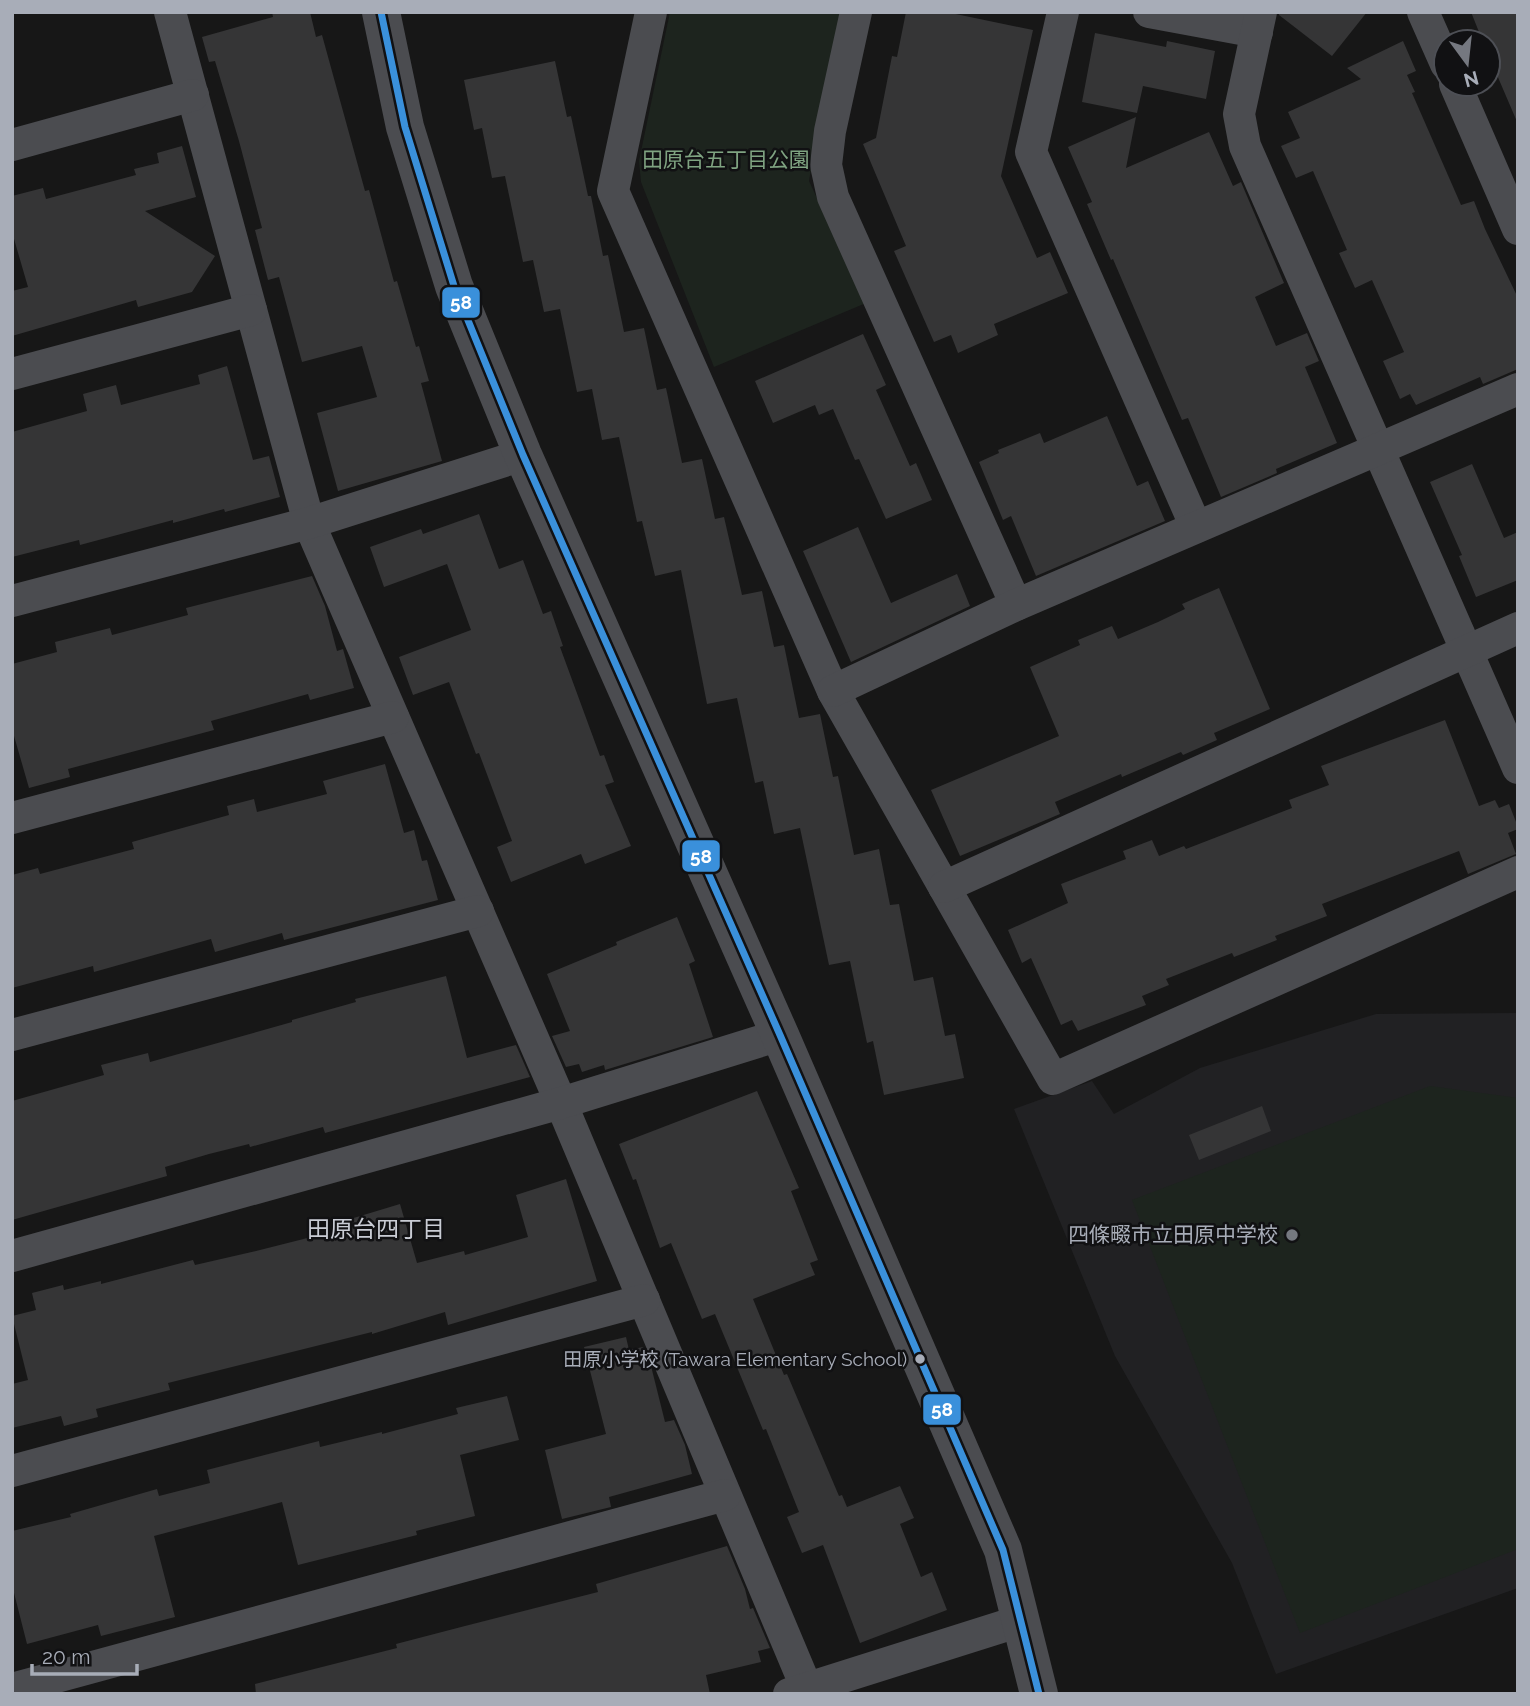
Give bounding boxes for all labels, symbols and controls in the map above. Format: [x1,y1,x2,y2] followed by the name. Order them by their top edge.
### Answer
[1432,28,1502,98] north arrow
[1462,67,1481,92] text: N
[642,147,810,172] park label: 田原台五丁目公園
[441,286,481,319] line badge: 58
[450,291,472,313] text: 58
[681,839,721,873] line badge: 58
[690,845,712,867] text: 58
[307,1215,445,1242] district label: 田原台四丁目
[1068,1222,1278,1247] place label: 四條畷市立田原中学校
[1284,1227,1300,1243] marker: 四條畷市立田原中学校
[564,1348,907,1370] place label: 田原小学校 (Tawara Elementary School)
[913,1352,927,1366] marker: 田原小学校 (Tawara Elementary School)
[922,1393,962,1426] line badge: 58
[931,1398,953,1420] text: 58
[32,1632,136,1676] scale bar
[42,1644,90,1669] text: 20 m

